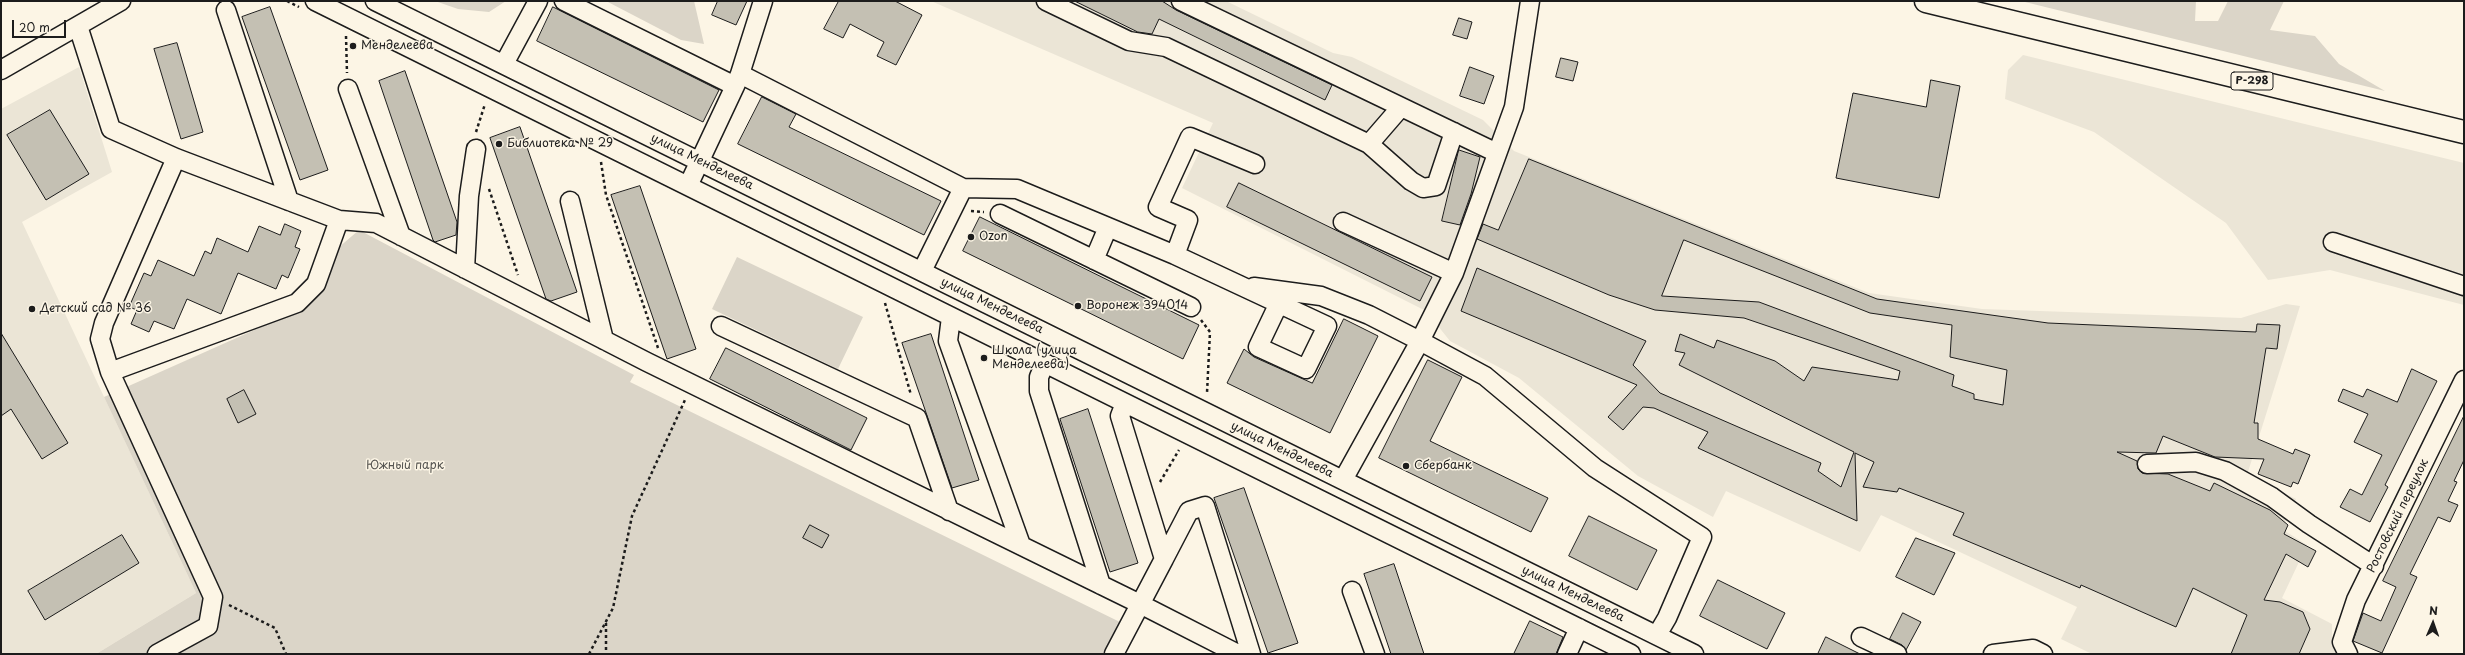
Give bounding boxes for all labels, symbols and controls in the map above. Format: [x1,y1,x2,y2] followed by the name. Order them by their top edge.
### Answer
[14,12,68,38] scale bar
[19,18,50,36] text: 20 m
[361,39,433,53] place label: Менделеева
[348,41,358,51] marker: Менделеева
[2231,72,2273,90] road number: Р-298
[648,131,756,193] street label: улица Менделеева
[507,137,613,151] place label: Библиотека № 29
[494,139,504,149] marker: Библиотека № 29
[979,230,1008,244] place label: Ozon
[966,232,976,242] marker: Ozon
[938,275,1046,337] street label: улица Менделеева
[1086,299,1188,313] place label: Воронеж 394014
[1073,301,1083,311] marker: Воронеж 394014
[40,302,151,316] place label: Детский сад № 36
[27,304,37,314] marker: Детский сад № 36
[992,344,1077,372] place label: Школа (улица Менделеева)
[979,353,989,363] marker: Школа (улица Менделеева)
[1228,419,1336,481] street label: улица Менделеева
[2364,457,2432,575] street label: Ростовский переулок
[366,459,444,473] park label: Южный парк
[1414,459,1472,473] place label: Сбербанк
[1401,461,1411,471] marker: Сбербанк
[1519,563,1627,625] street label: улица Менделеева
[2429,602,2438,619] text: N
[2413,603,2453,643] north arrow

